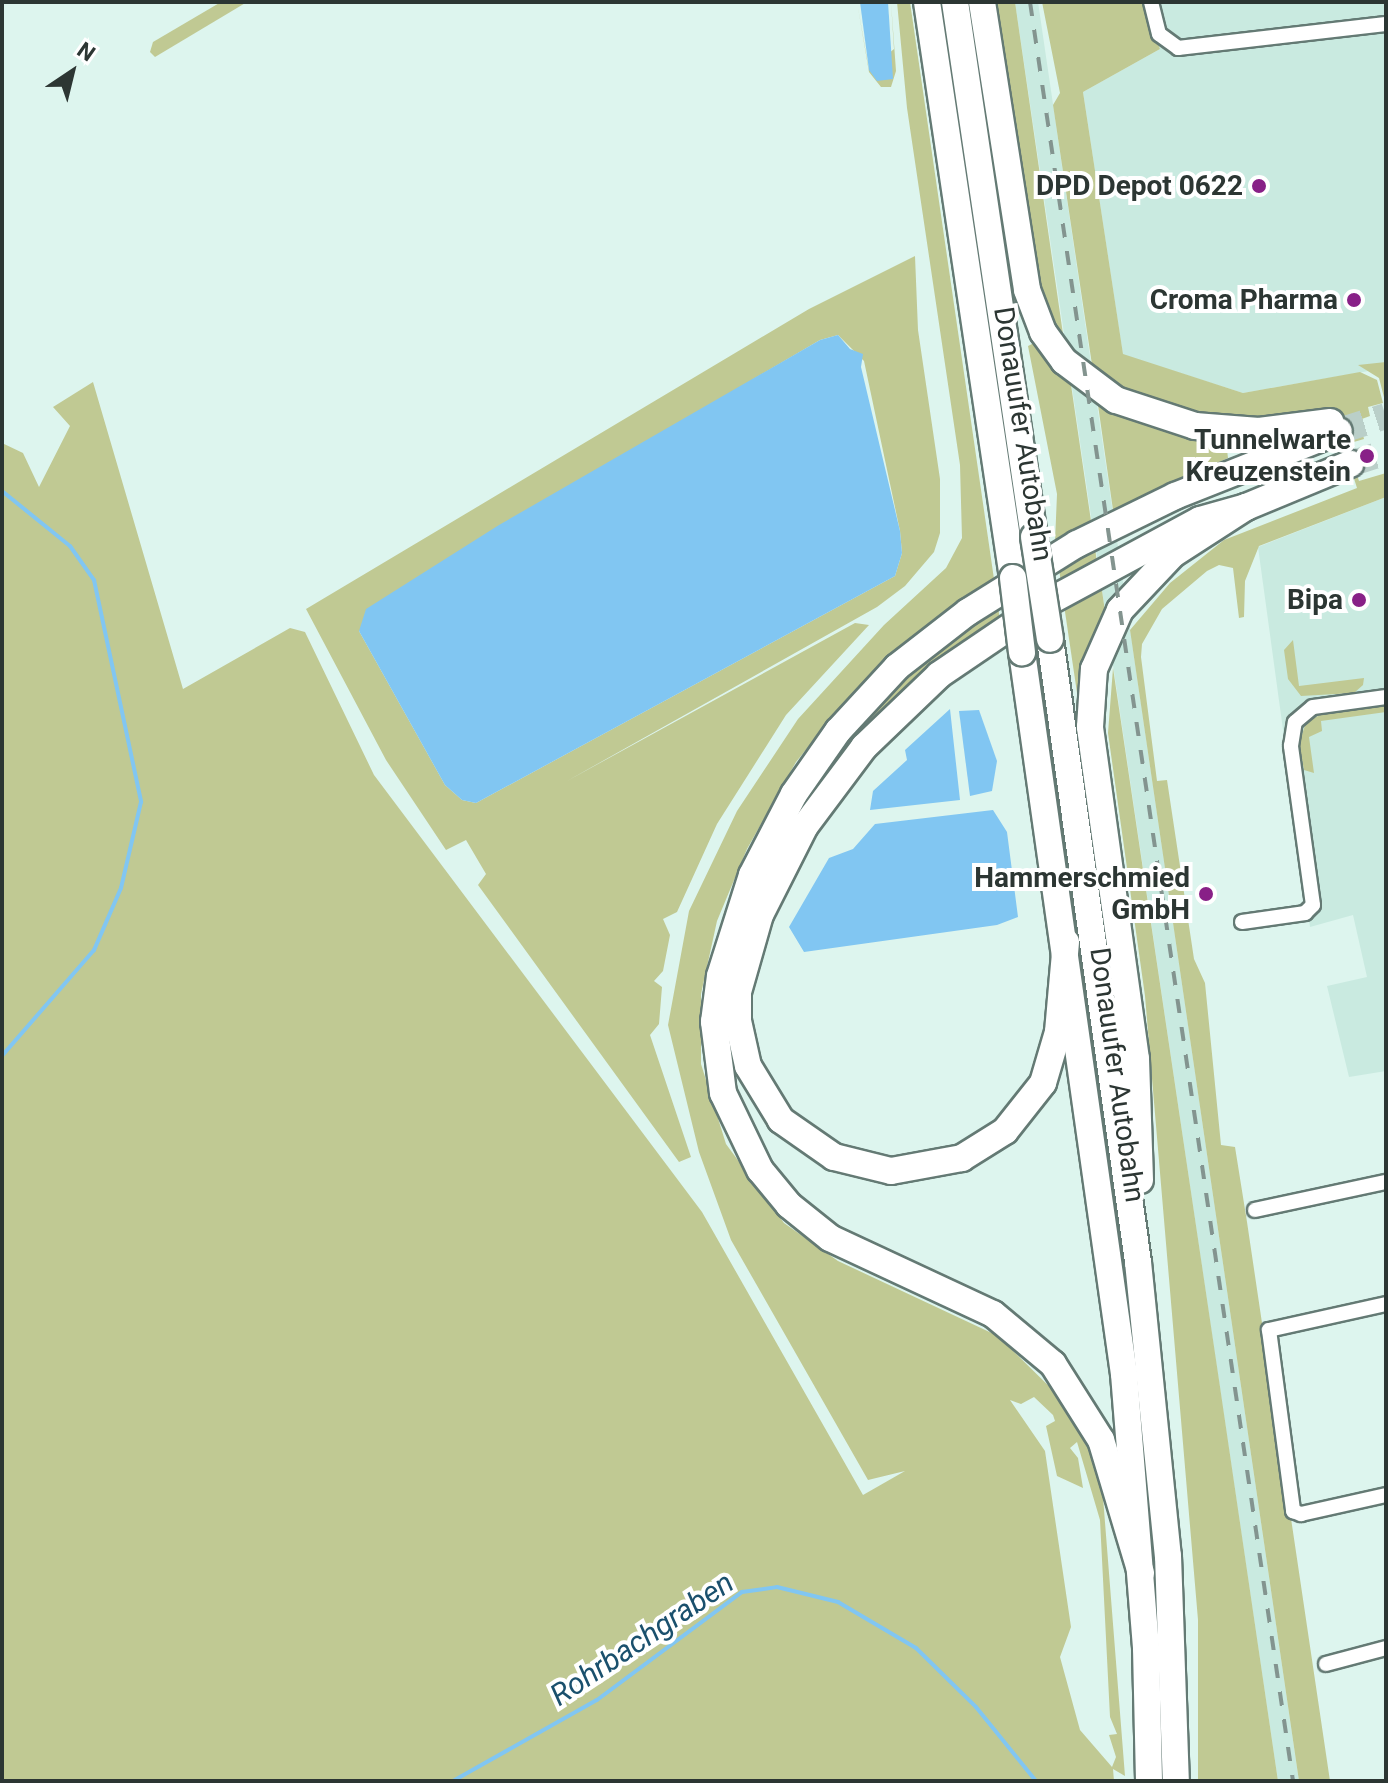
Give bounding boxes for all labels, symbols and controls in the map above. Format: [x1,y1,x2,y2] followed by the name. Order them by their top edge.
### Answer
[32,32,112,112] north arrow
[73,37,100,67] text: N
[1036,169,1243,203] place label: DPD Depot 0622
[1250,177,1268,195] marker: DPD Depot 0622
[1150,283,1338,317] place label: Croma Pharma
[1345,291,1363,309] marker: Croma Pharma
[986,305,1060,563] street label: Donauufer Autobahn
[1185,423,1351,489] place label: Tunnelwarte Kreuzenstein
[1358,447,1376,465] marker: Tunnelwarte Kreuzenstein
[1287,583,1343,617] place label: Bipa
[1350,591,1368,609] marker: Bipa
[974,861,1190,927] place label: Hammerschmied GmbH
[1197,885,1215,903] marker: Hammerschmied GmbH
[1082,945,1152,1205] street label: Donauufer Autobahn
[544,1564,740,1714] water label: Rohrbachgraben

